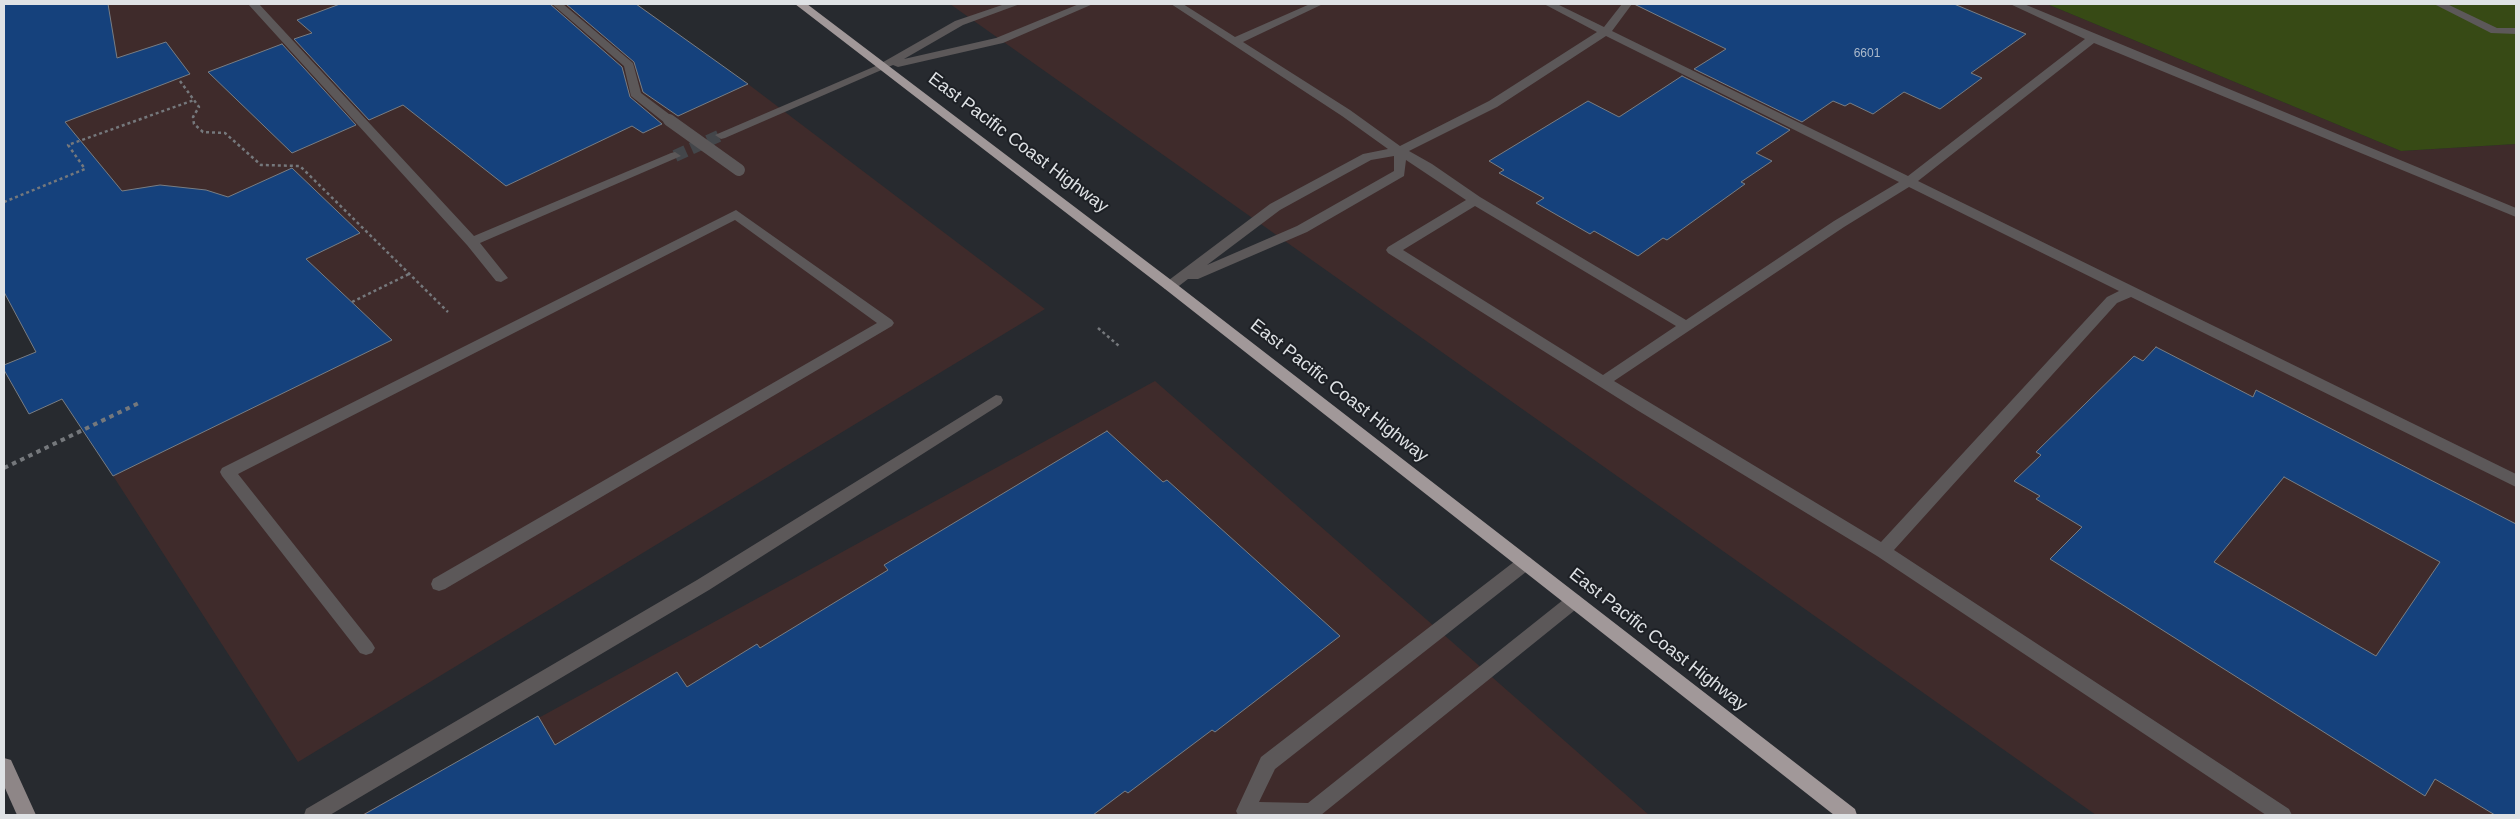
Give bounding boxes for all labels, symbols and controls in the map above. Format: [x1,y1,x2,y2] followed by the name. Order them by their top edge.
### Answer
[1854,47,1880,61] house number: 6601
[924,68,1112,218] street label: East Pacific Coast Highway
[1246,315,1432,467] street label: East Pacific Coast Highway
[1565,564,1751,716] street label: East Pacific Coast Highway

